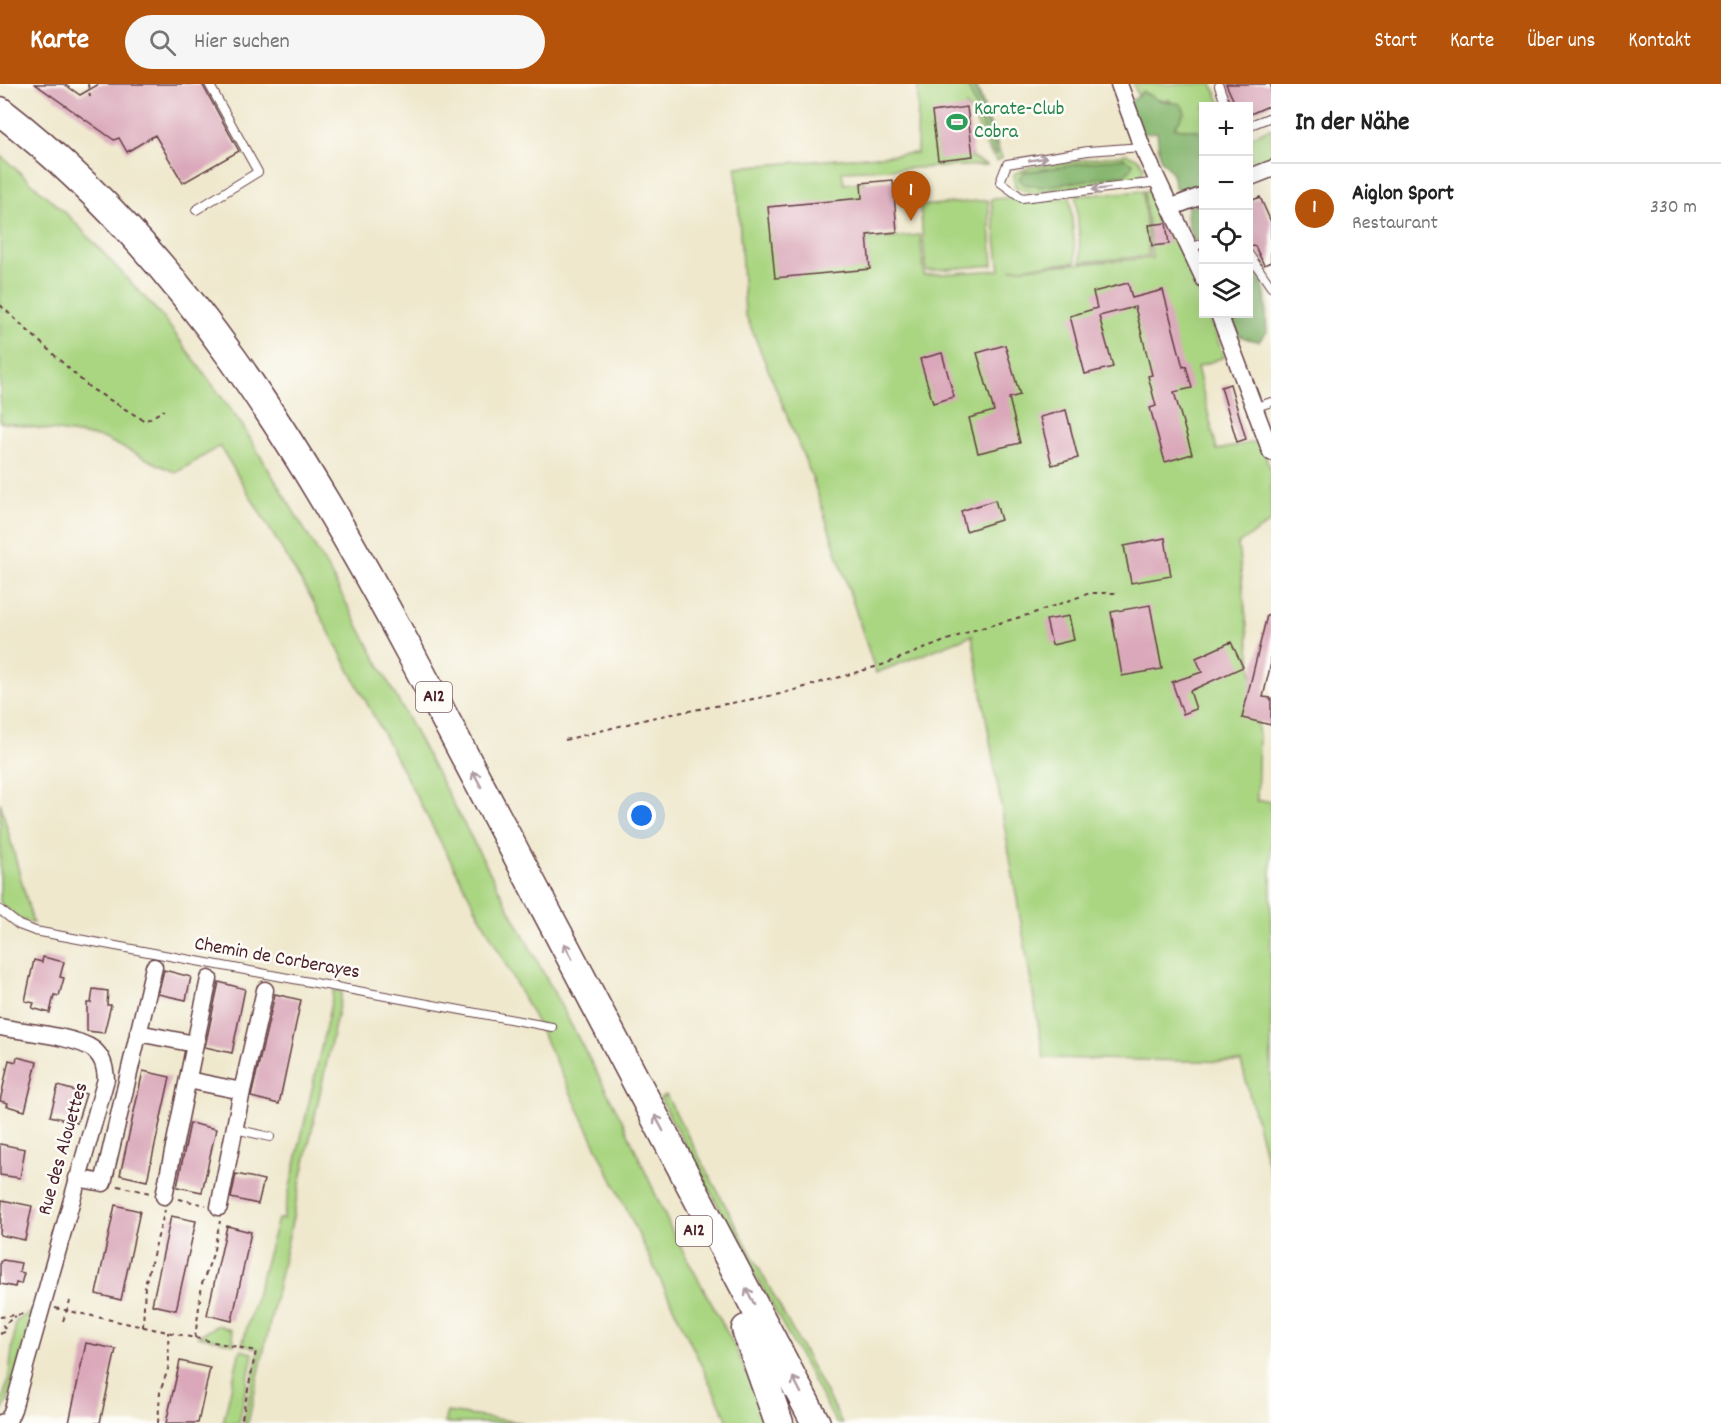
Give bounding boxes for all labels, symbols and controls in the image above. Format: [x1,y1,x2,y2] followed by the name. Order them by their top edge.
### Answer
[125,15,545,69] search box
[30,22,89,62] text: Karte
[146,26,179,59] icon: search
[194,27,290,58] text: Hier suchen
[1375,27,1417,57] text: Start
[1450,27,1494,57] text: Karte
[1527,27,1595,57] text: Über uns
[1628,27,1691,57] text: Kontakt
[974,96,1064,147] place label: Karate-Club Cobra
[1199,102,1253,318] map controls
[1199,102,1253,156] button: +
[1295,105,1409,142] text: In der Nähe
[945,110,969,134] sports icon: Karate-Club Cobra
[1028,153,1047,164] one-way arrow
[1199,156,1253,210] button: −
[892,172,930,221] pin: 1
[1352,179,1454,210] text: Aiglon Sport
[1092,184,1112,195] one-way arrow
[1312,194,1317,222] text: 1
[1650,194,1697,222] text: 330 m
[1199,210,1253,264] button: locate
[1352,210,1438,238] text: Restaurant
[1199,264,1253,318] button: layers
[416,682,452,712] road number: A12
[471,770,482,788] one-way arrow
[627,801,656,830] your location
[192,931,362,987] street label: Chemin de Corberayes
[562,943,574,960] one-way arrow
[32,1079,96,1219] street label: Rue des Alouettes
[653,1115,664,1133] one-way arrow
[676,1216,712,1246] road number: A12
[744,1287,755,1305] one-way arrow
[791,1377,802,1395] one-way arrow

